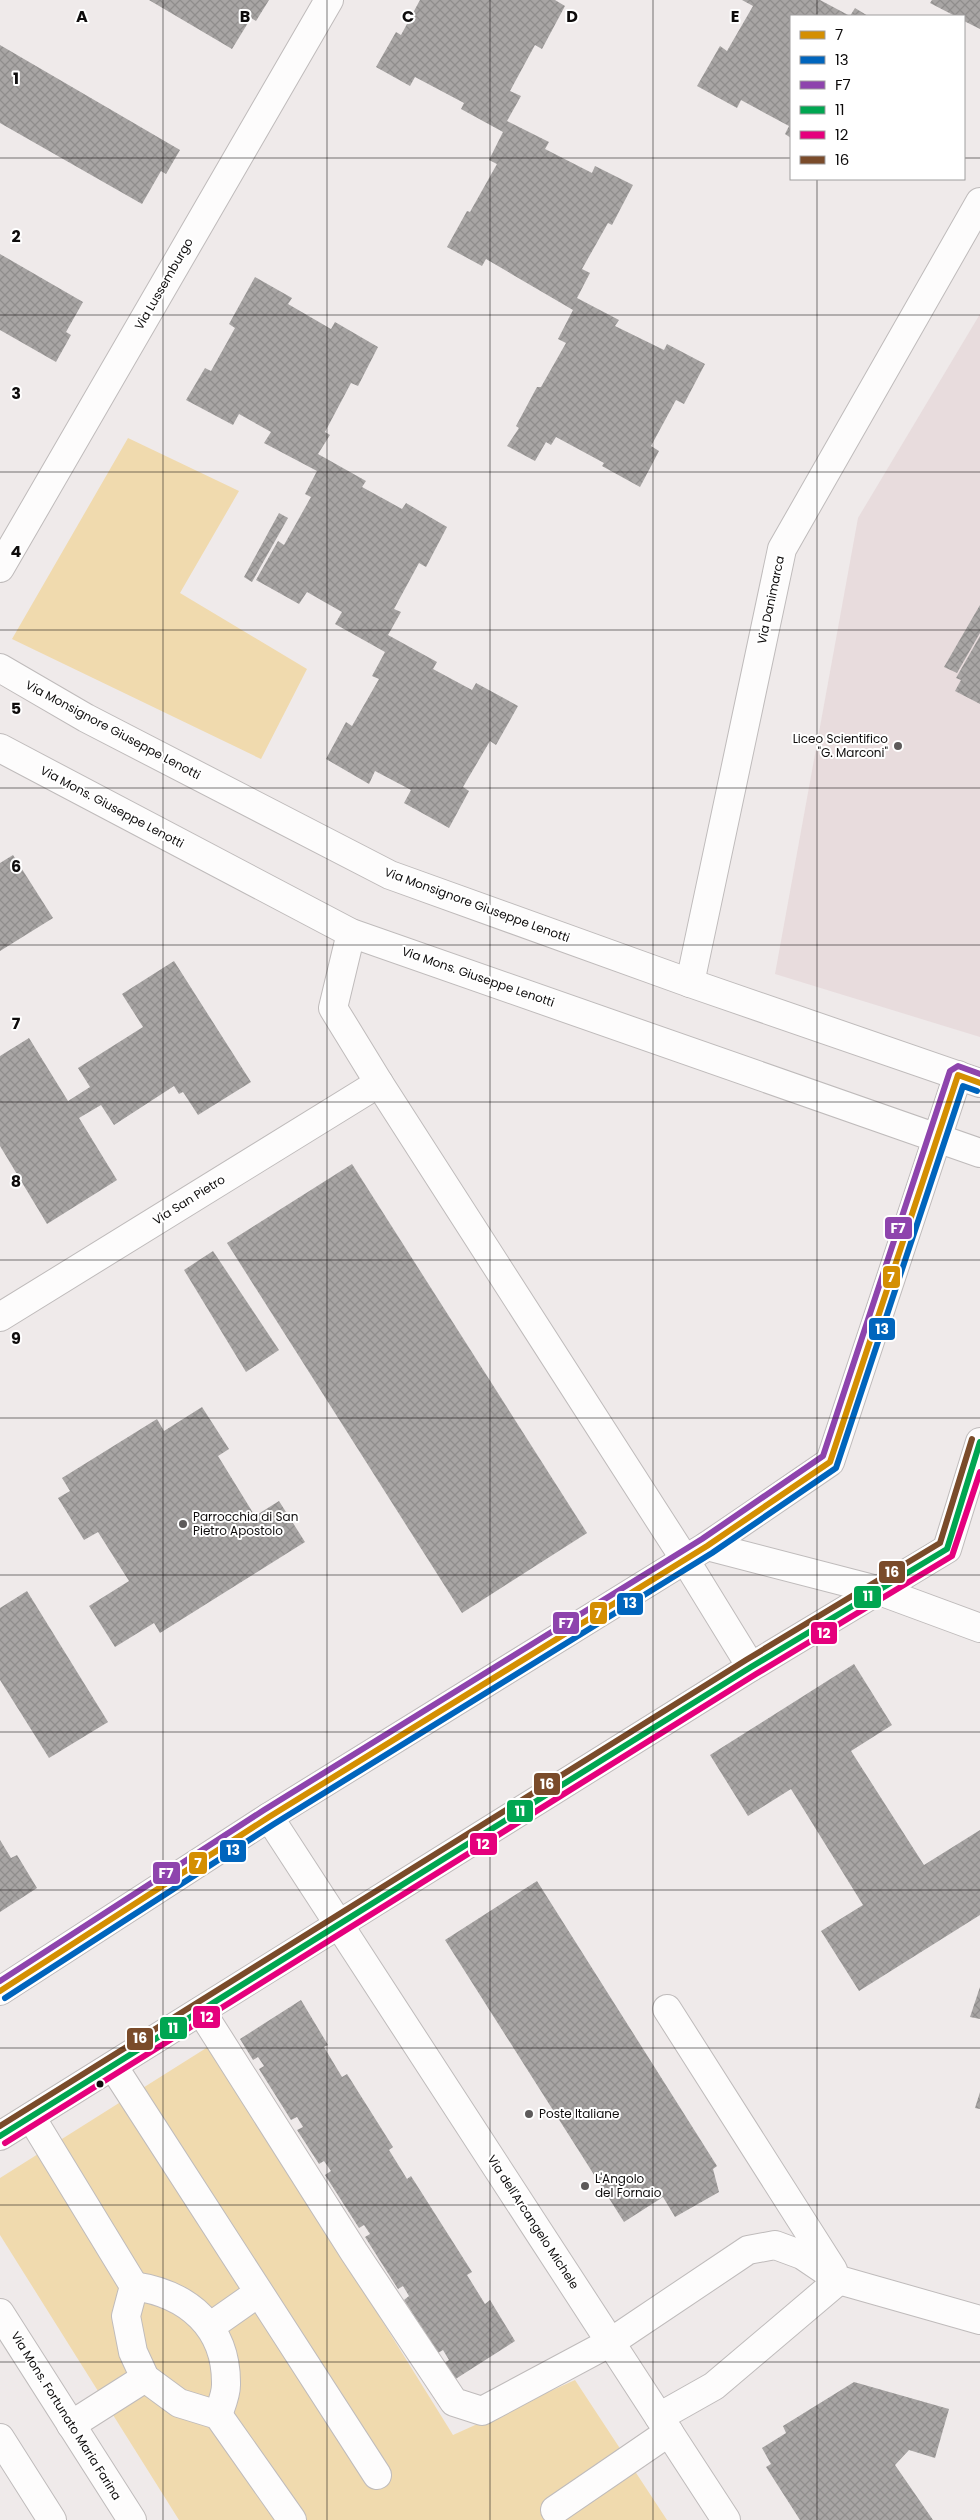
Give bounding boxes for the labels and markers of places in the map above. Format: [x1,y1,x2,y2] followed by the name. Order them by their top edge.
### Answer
[793,730,888,761] place label: Liceo Scientifico "G. Marconi"
[892,740,904,752] marker: Liceo Scientifico "G. Marconi"
[193,1508,298,1539] place label: Parrocchia di San Pietro Apostolo
[177,1518,189,1530] marker: Parrocchia di San Pietro Apostolo
[95,2079,105,2089] unlabelled marker
[539,2105,619,2122] place label: Poste Italiane
[523,2108,535,2120] marker: Poste Italiane
[595,2170,662,2201] place label: L'Angolo del Fornaio
[579,2180,591,2192] marker: L'Angolo del Fornaio

